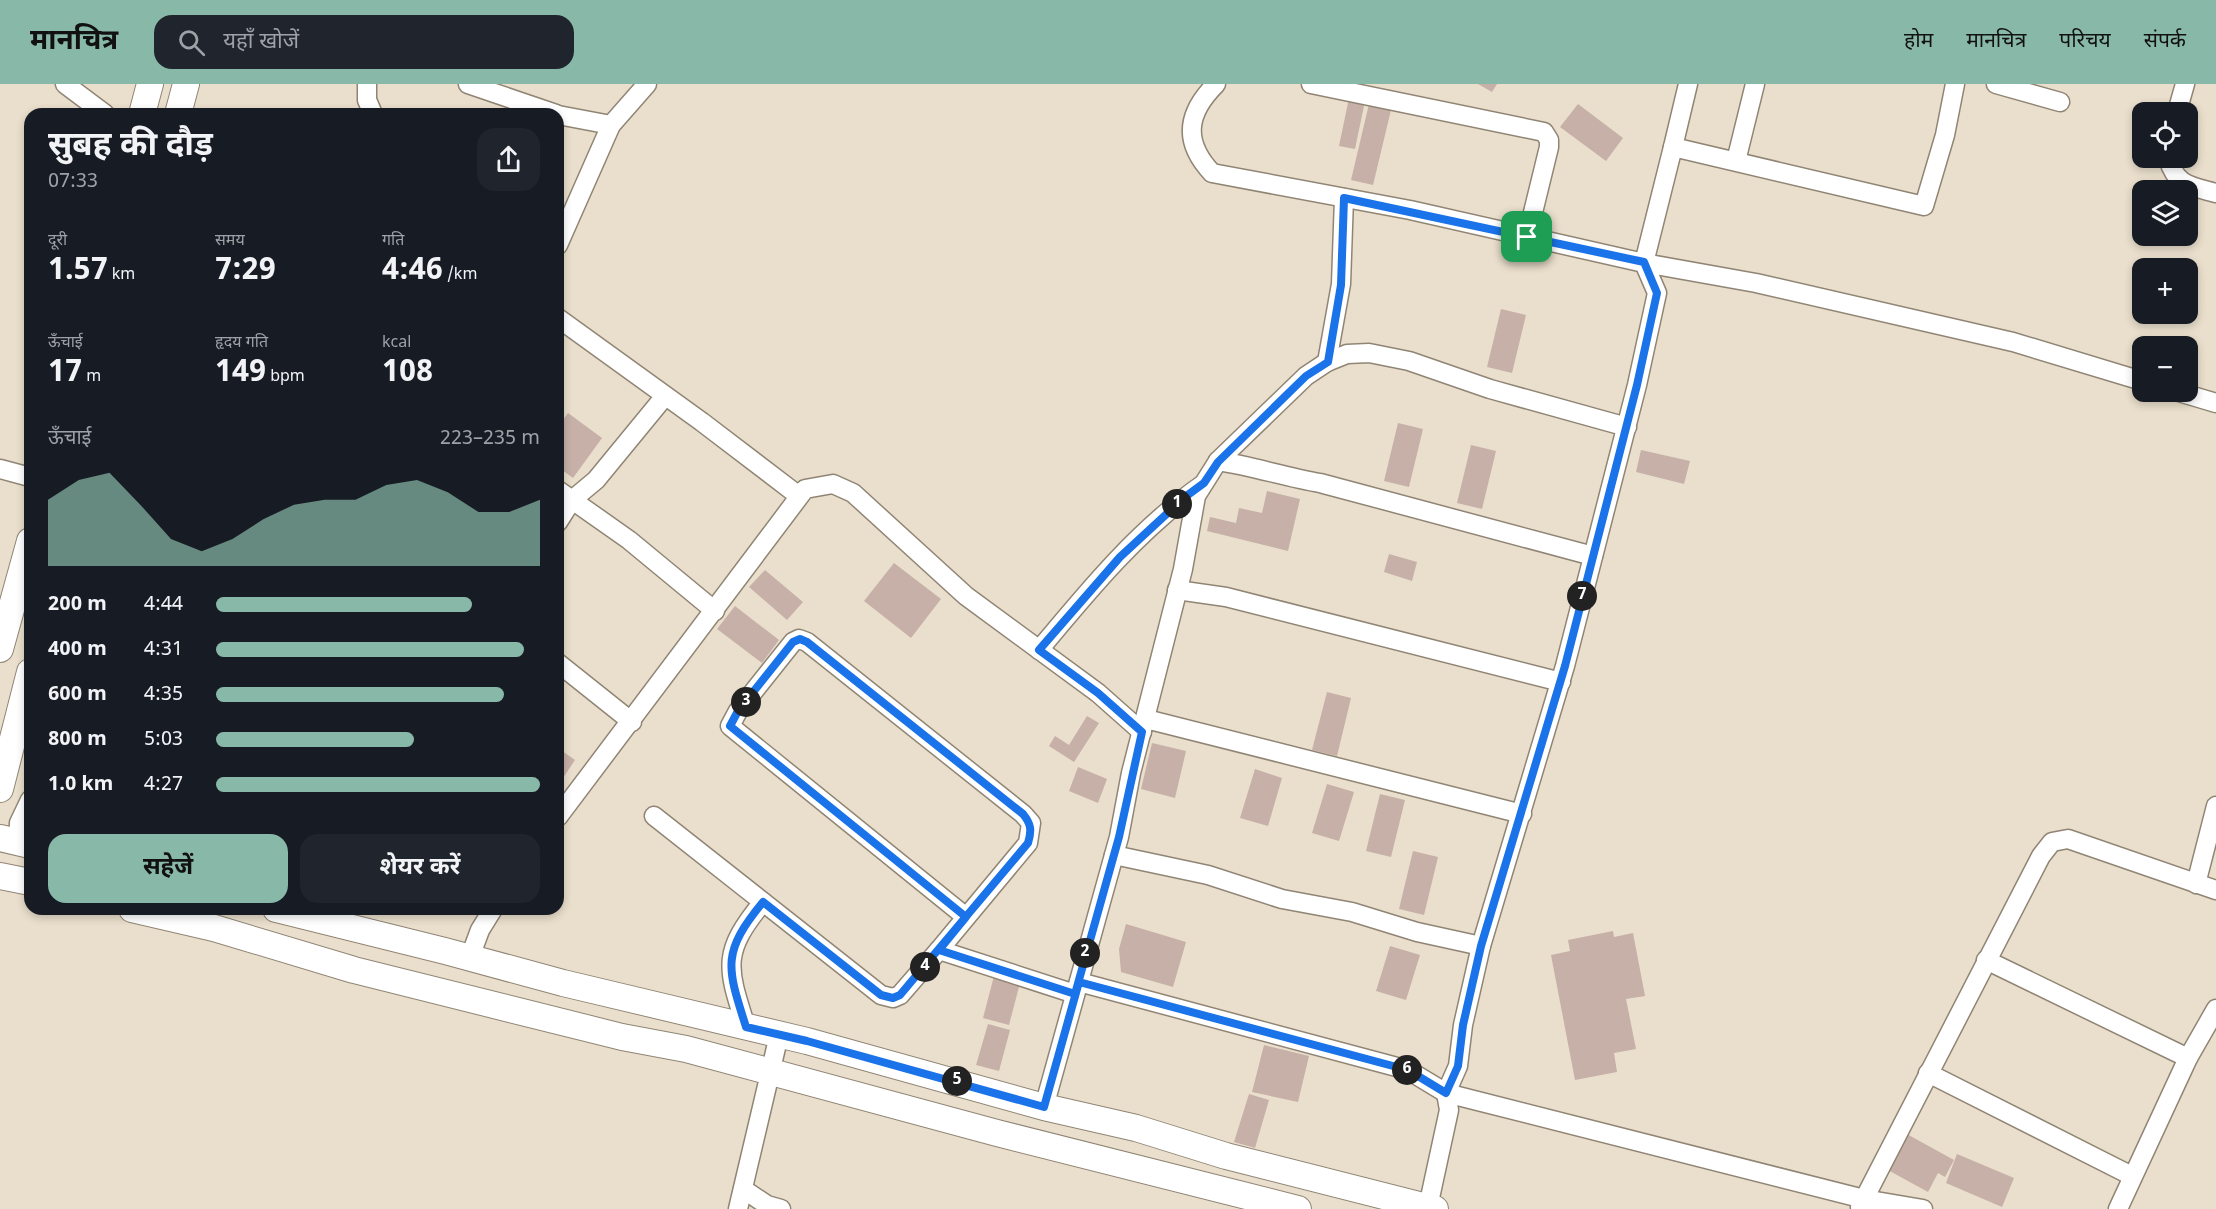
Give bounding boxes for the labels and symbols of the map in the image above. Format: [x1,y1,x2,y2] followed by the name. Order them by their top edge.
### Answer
[1501,211,1552,262] pin
[1162,489,1192,519] pin: 1
[1567,581,1597,611] pin: 7
[731,687,761,717] pin: 3
[1070,938,1100,968] pin: 2
[910,952,940,982] pin: 4
[1392,1055,1422,1085] pin: 6
[942,1066,972,1096] pin: 5

